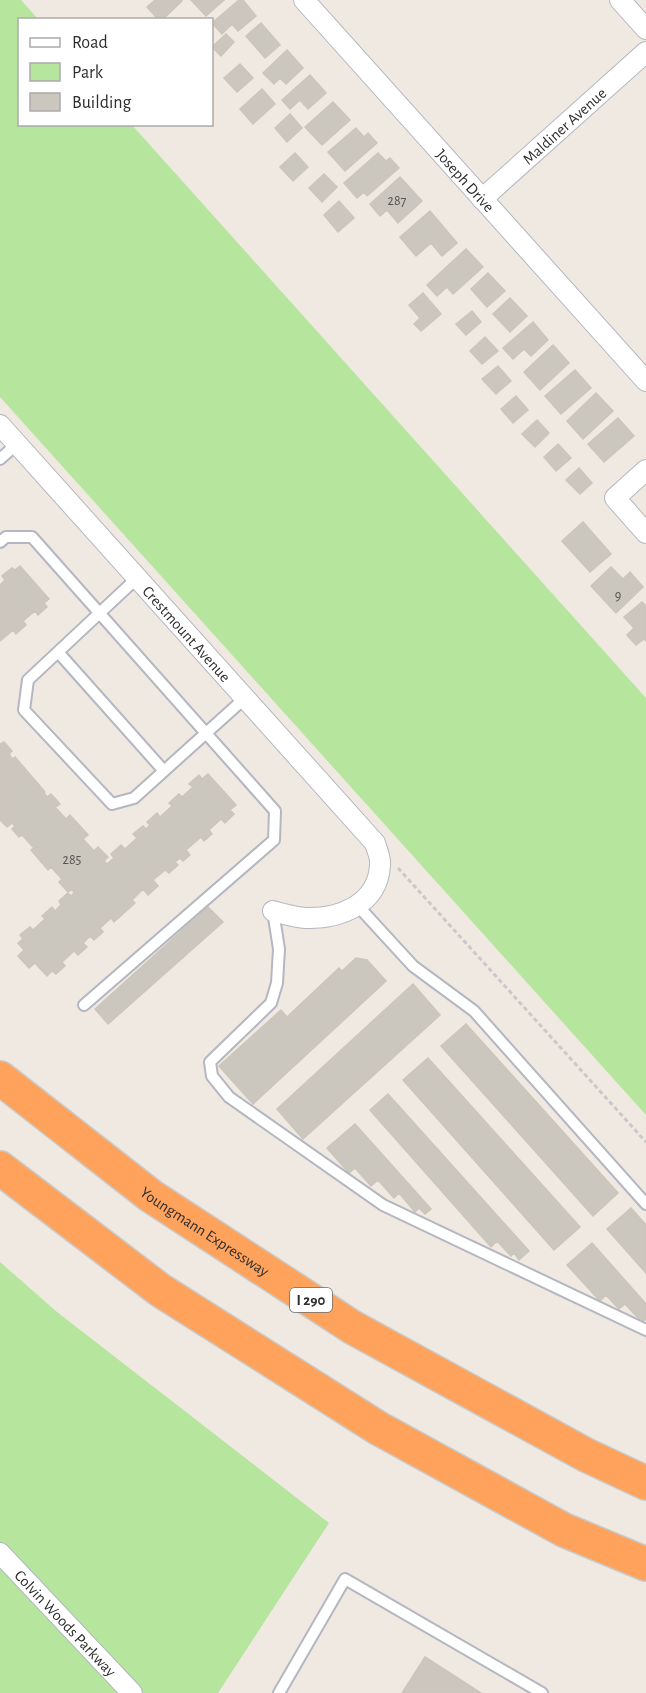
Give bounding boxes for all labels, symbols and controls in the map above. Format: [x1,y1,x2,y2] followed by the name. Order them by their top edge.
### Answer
[18,18,213,126] legend
[72,34,108,52] text: Road
[72,64,104,82] text: Park
[520,85,609,168] street label: Maldiner Avenue
[72,94,132,112] text: Building
[433,146,497,215] street label: Joseph Drive
[388,194,407,208] house number: 287
[139,583,233,685] street label: Crestmount Avenue
[615,589,621,603] house number: 9
[63,853,82,867] house number: 285
[137,1184,272,1281] street label: Youngmann Expressway
[290,1288,332,1312] road number: I 290
[11,1567,119,1681] street label: Colvin Woods Parkway

